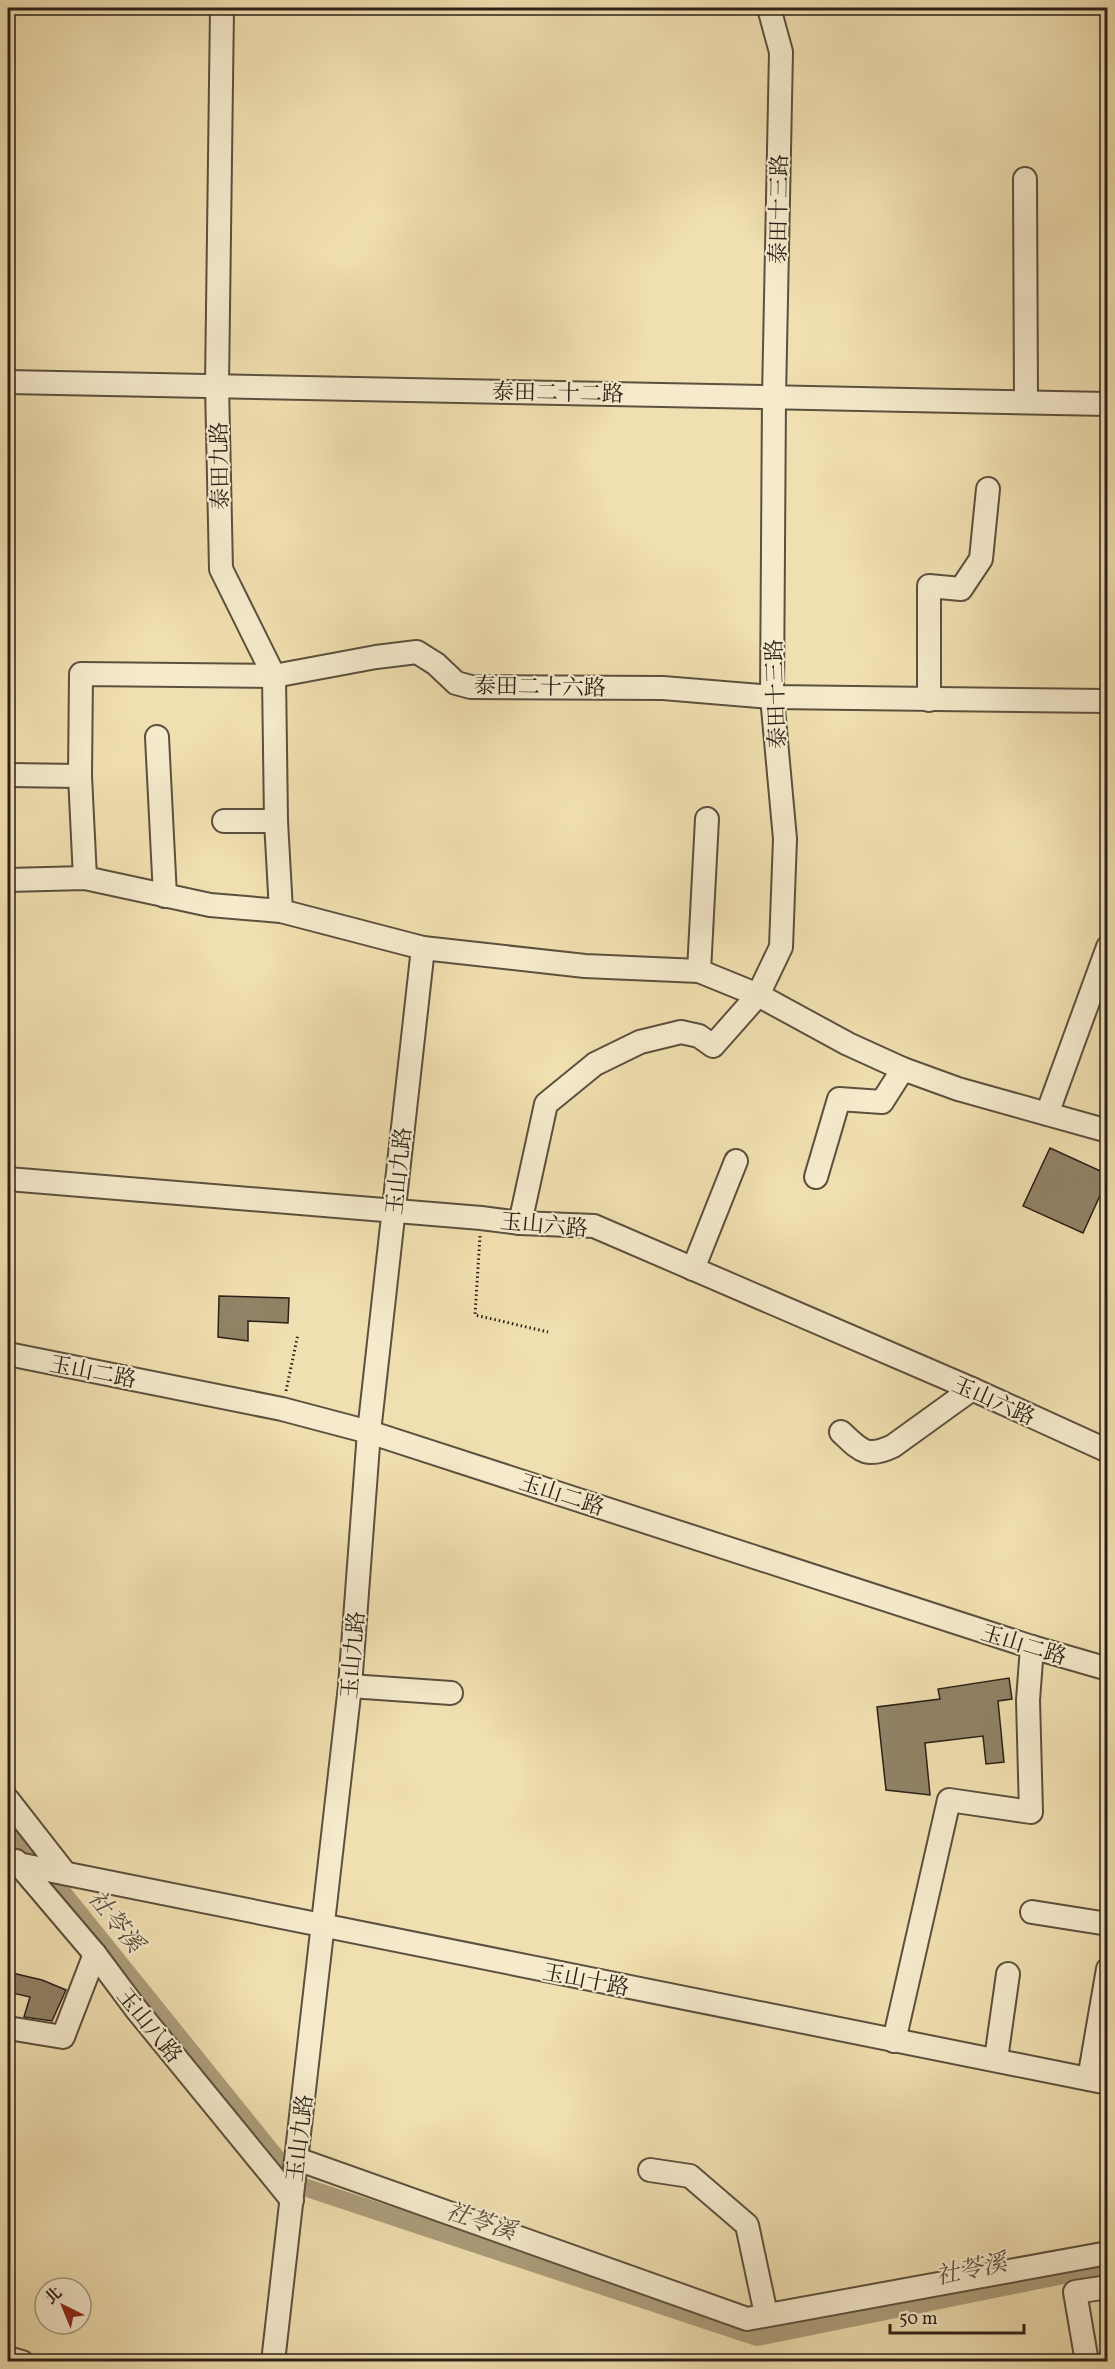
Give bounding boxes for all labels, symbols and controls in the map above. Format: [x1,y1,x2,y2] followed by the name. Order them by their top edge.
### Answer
[764,154,797,264] street label: 泰田十三路
[492,378,624,411] street label: 泰田二十二路
[205,422,238,510] street label: 泰田九路
[760,638,795,749] street label: 泰田十三路
[474,672,606,705] street label: 泰田二十六路
[380,1126,421,1217] street label: 玉山九路
[499,1207,589,1246] street label: 玉山六路
[46,1350,139,1397] street label: 玉山二路
[946,1370,1039,1434] street label: 玉山六路
[515,1468,608,1525] street label: 玉山二路
[335,1610,374,1700] street label: 玉山九路
[977,1619,1070,1674] street label: 玉山二路
[79,1884,152,1963] water label: 社苓溪
[539,1958,632,2005] street label: 玉山十路
[108,1983,188,2071] street label: 玉山八路
[281,2093,322,2184] street label: 玉山九路
[441,2196,523,2251] water label: 社苓溪
[933,2246,1013,2295] water label: 社苓溪
[33,2276,93,2336] north arrow
[41,2283,67,2310] text: 北
[890,2297,1024,2335] scale bar
[899,2307,938,2332] text: 50 m

